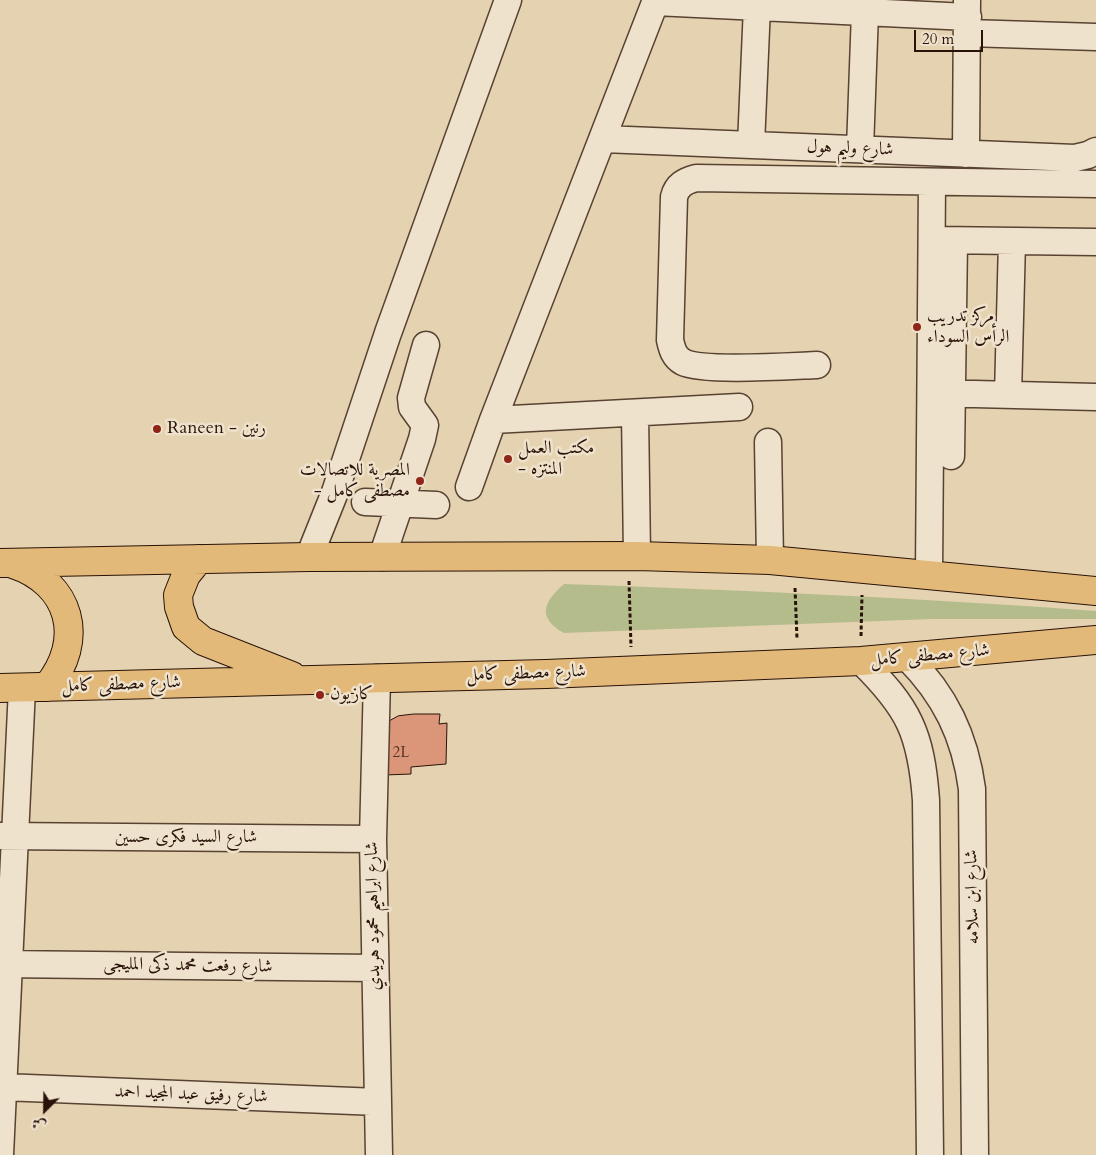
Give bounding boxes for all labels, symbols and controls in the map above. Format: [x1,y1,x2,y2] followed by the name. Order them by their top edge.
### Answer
[916,20,985,52] scale bar
[922,29,954,49] text: 20 m
[806,137,894,161] street label: شارع وليم هول
[927,306,1009,348] place label: مركز تدريب الرأس السوداء
[911,321,923,333] marker: مركز تدريب الرأس السوداء
[167,418,266,440] place label: Raneen - رنين
[151,423,163,435] marker: Raneen - رنين
[518,438,594,480] place label: مكتب العمل - المنتزه
[502,453,514,465] marker: مكتب العمل - المنتزه
[300,460,410,502] place label: المصرية للاتصالات - مصطفى كامل
[414,475,426,487] marker: المصرية للاتصالات - مصطفى كامل
[869,640,991,672] street label: شارع مصطفى كامل
[466,661,586,687] street label: شارع مصطفى كامل
[61,672,181,698] street label: شارع مصطفى كامل
[330,684,373,706] place label: كازيون
[314,689,326,701] marker: كازيون
[393,745,409,763] house number: 2L
[115,827,257,849] street label: شارع السيد فكرى حسين
[362,841,386,991] street label: شارع ابراهيم محمود هريدي
[961,849,985,945] street label: شارع ابن سلامه
[103,954,273,978] street label: شارع رفعت محمد ذكى المليجى
[114,1082,268,1108] street label: شارع رفيق عبد المجيد احمد
[20,1085,70,1135] north arrow
[29,1113,49,1136] text: ش

